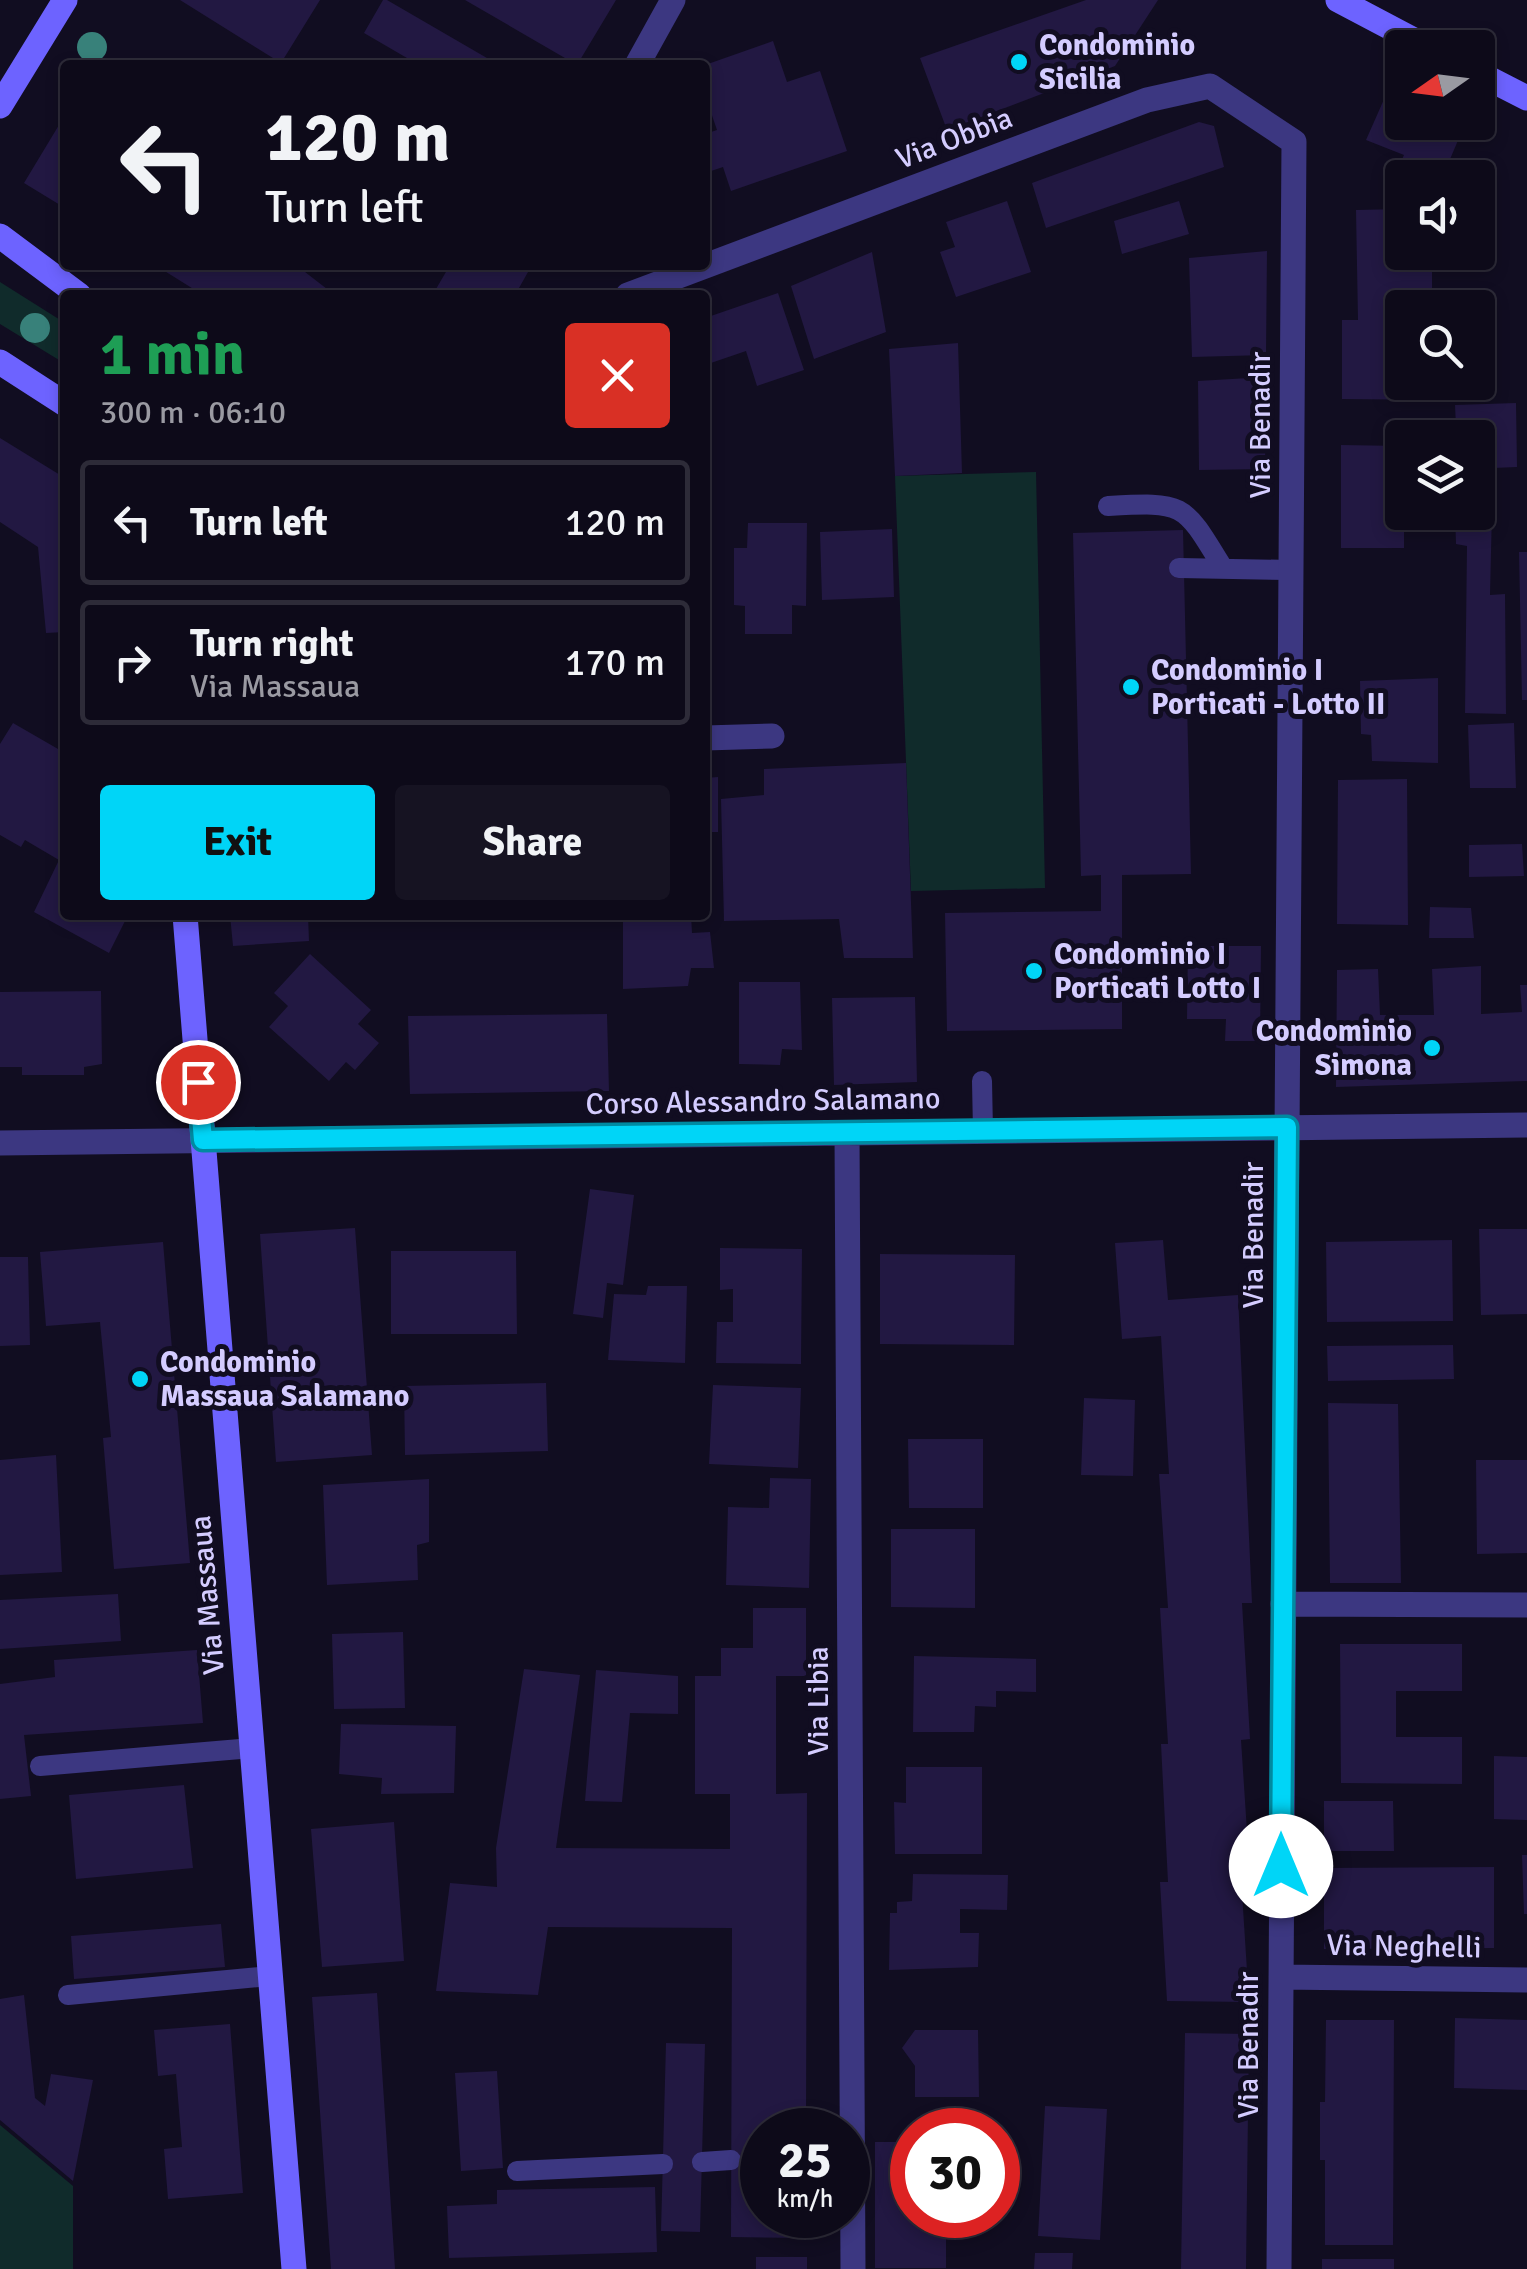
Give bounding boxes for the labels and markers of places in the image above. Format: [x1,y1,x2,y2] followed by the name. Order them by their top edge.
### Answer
[1039,27,1195,98] place label: Condominio Sicilia
[1008,51,1030,73] marker: Condominio Sicilia
[1151,652,1385,723] place label: Condominio I Porticati - Lotto II
[1120,676,1142,698] marker: Condominio I Porticati - Lotto II
[1054,936,1261,1007] place label: Condominio I Porticati Lotto I
[1023,960,1045,982] marker: Condominio I Porticati Lotto I
[1256,1013,1412,1084] place label: Condominio Simona
[1421,1037,1443,1059] marker: Condominio Simona
[156,1040,241,1125] pin
[160,1344,410,1415] place label: Condominio Massaua Salamano
[129,1368,151,1390] marker: Condominio Massaua Salamano

